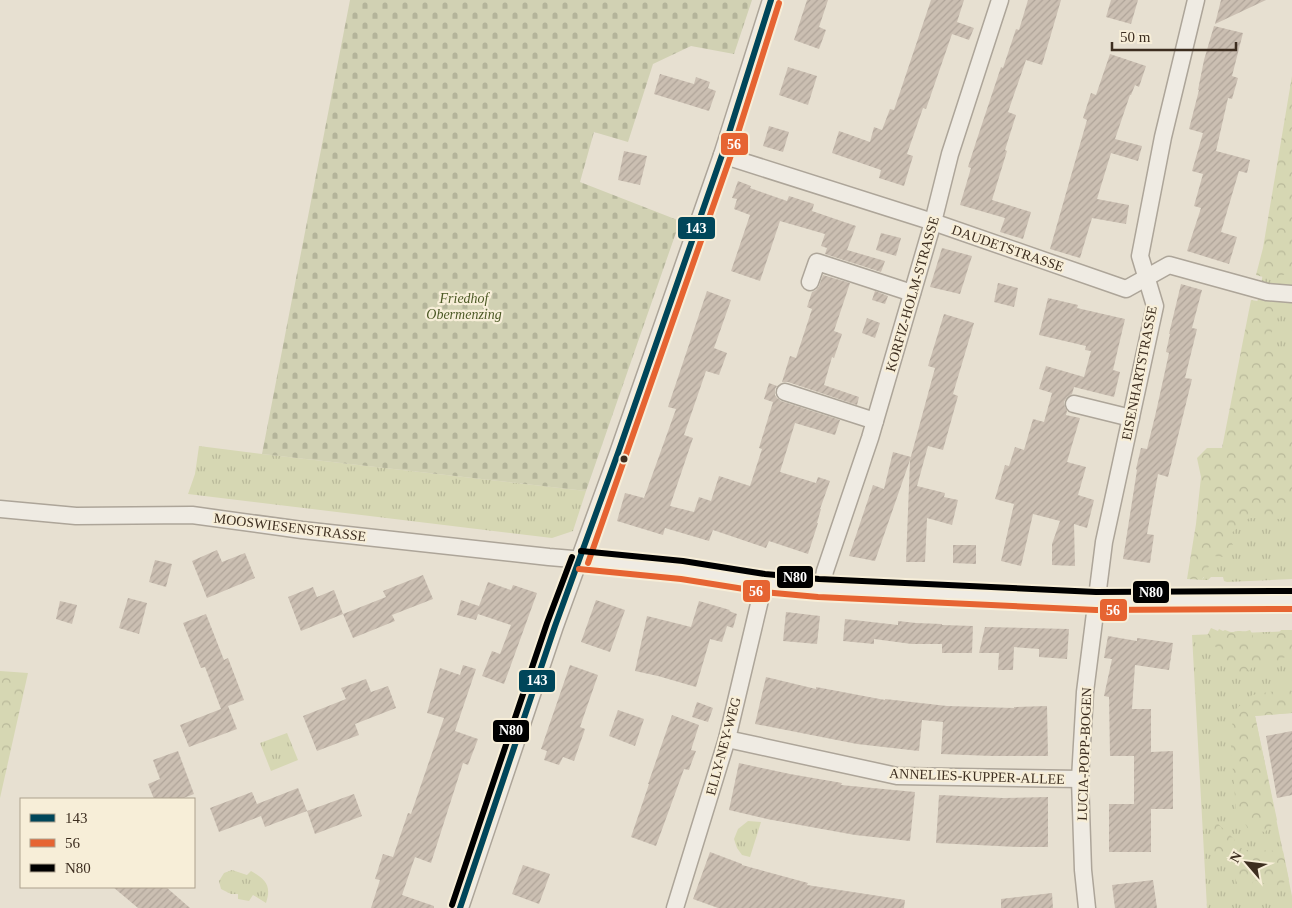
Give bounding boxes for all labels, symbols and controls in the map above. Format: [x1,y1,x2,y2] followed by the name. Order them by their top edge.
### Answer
[1112,20,1236,52] scale bar
[1120,29,1151,45] text: 50 m
[720,132,749,156] line badge: 56
[727,137,741,152] text: 56
[883,215,942,374] street label: KORFIZ-HOLM-STRASSE
[677,216,716,240] line badge: 143
[686,221,707,236] text: 143
[950,222,1066,275] street label: DAUDETSTRASSE
[426,291,502,322] park label: Friedhof Obermenzing
[1119,304,1160,442] street label: EISENHARTSTRASSE
[619,454,629,464] unlabelled marker
[213,511,367,544] street label: MOOSWIESENSTRASSE
[776,565,814,589] line badge: N80
[783,570,807,585] text: N80
[742,579,771,603] line badge: 56
[1132,580,1170,604] line badge: N80
[749,584,763,599] text: 56
[1139,585,1163,600] text: N80
[1099,598,1128,622] line badge: 56
[1106,603,1120,618] text: 56
[518,669,556,693] line badge: 143
[527,673,548,688] text: 143
[1075,687,1094,821] street label: LUCIA-POPP-BOGEN
[703,695,744,797] street label: ELLY-NEY-WEG
[492,719,530,743] line badge: N80
[499,723,523,738] text: N80
[889,766,1065,787] street label: ANNELIES-KUPPER-ALLEE
[20,798,195,888] legend
[65,810,88,826] text: 143
[65,835,81,851] text: 56
[1222,838,1272,888] north arrow
[1227,849,1245,865] text: N
[65,860,91,876] text: N80

